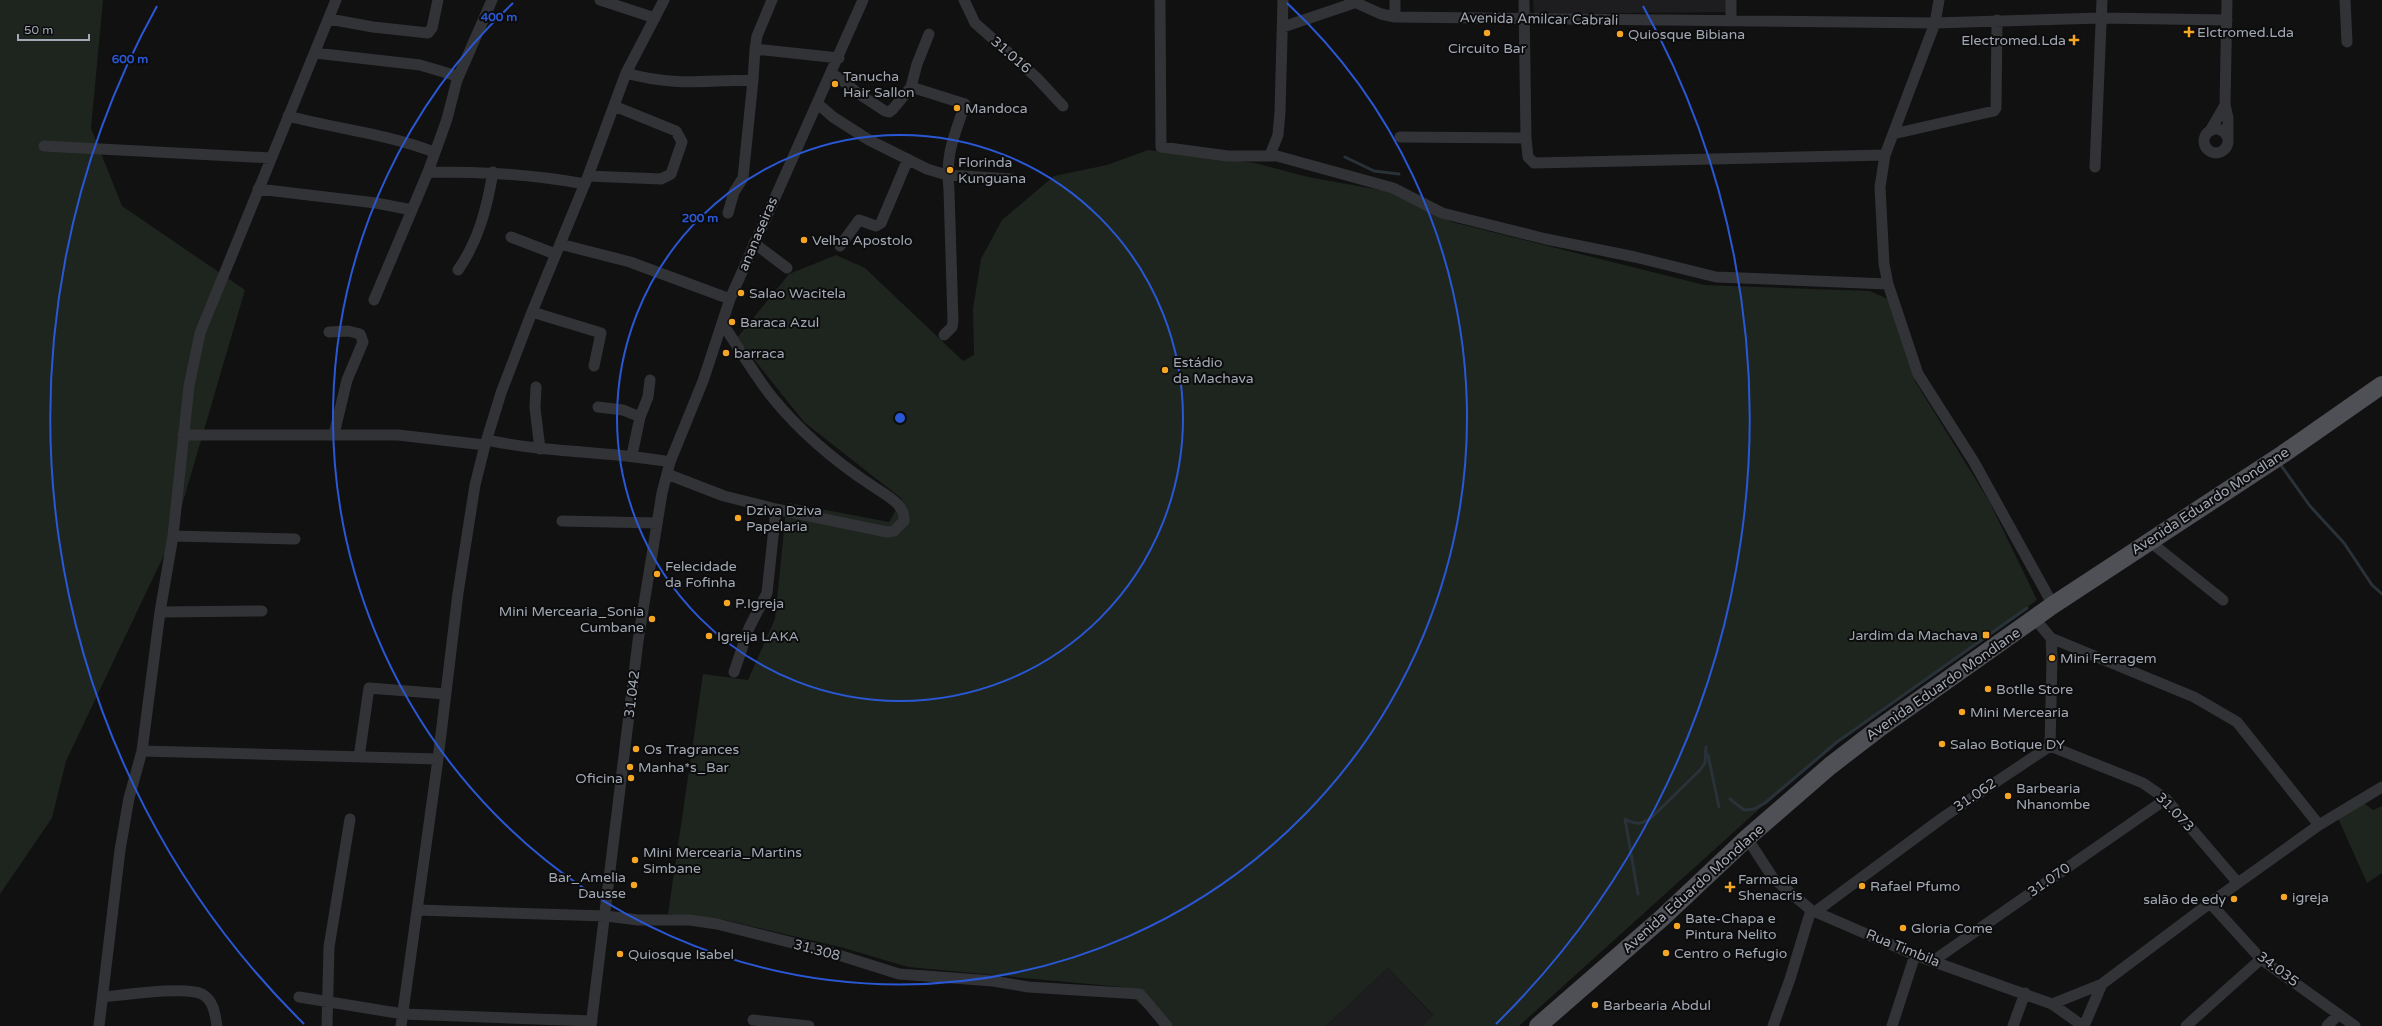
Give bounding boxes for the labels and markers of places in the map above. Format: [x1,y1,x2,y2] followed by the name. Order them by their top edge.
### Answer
[2197,24,2294,41] place label: Elctromed.Lda
[1628,26,1745,43] place label: Quiosque Bibiana
[2184,27,2194,37] marker: Elctromed.Lda
[1482,28,1492,38] marker: Circuito Bar
[1615,29,1625,39] marker: Quiosque Bibiana
[1961,32,2066,49] place label: Electromed.Lda
[2069,35,2079,45] marker: Electromed.Lda
[1448,40,1527,57] place label: Circuito Bar
[843,68,914,101] place label: Tanucha Hair Sallon
[830,79,840,89] marker: Tanucha Hair Sallon
[965,100,1028,117] place label: Mandoca
[952,103,962,113] marker: Mandoca
[958,154,1026,187] place label: Florinda Kunguana
[945,165,955,175] marker: Florinda Kunguana
[812,232,913,249] place label: Velha Apostolo
[799,235,809,245] marker: Velha Apostolo
[749,285,846,302] place label: Salao Wacitela
[736,288,746,298] marker: Salao Wacitela
[740,314,819,331] place label: Baraca Azul
[727,317,737,327] marker: Baraca Azul
[734,345,785,362] place label: barraca
[721,348,731,358] marker: barraca
[1173,354,1254,387] place label: Estádio da Machava
[1160,365,1170,375] marker: Estádio da Machava
[893,411,907,425] centre of rings
[746,502,822,535] place label: Dziva Dziva Papelaria
[733,513,743,523] marker: Dziva Dziva Papelaria
[665,558,737,591] place label: Felecidade da Fofinha
[652,569,662,579] marker: Felecidade da Fofinha
[735,595,784,612] place label: P.Igreja
[722,598,732,608] marker: P.Igreja
[499,603,644,636] place label: Mini Mercearia_Sonia Cumbane
[647,614,657,624] marker: Mini Mercearia_Sonia Cumbane
[1849,627,1978,644] place label: Jardim da Machava
[717,628,799,645] place label: Igreija LAKA
[1981,630,1991,640] marker: Jardim da Machava
[704,631,714,641] marker: Igreija LAKA
[2060,650,2157,667] place label: Mini Ferragem
[2047,653,2057,663] marker: Mini Ferragem
[1996,681,2073,698] place label: Botlle Store
[1983,684,1993,694] marker: Botlle Store
[1970,704,2069,721] place label: Mini Mercearia
[1957,707,1967,717] marker: Mini Mercearia
[1950,736,2065,753] place label: Salao Botique DY
[1937,739,1947,749] marker: Salao Botique DY
[644,741,739,758] place label: Os Tragrances
[631,744,641,754] marker: Os Tragrances
[638,759,730,776] place label: Manha*s_Bar
[625,762,635,772] marker: Manha*s_Bar
[575,770,623,787] place label: Oficina
[626,773,636,783] marker: Oficina
[2016,780,2090,813] place label: Barbearia Nhanombe
[2003,791,2013,801] marker: Barbearia Nhanombe
[643,844,802,877] place label: Mini Mercearia_Martins Simbane
[630,855,640,865] marker: Mini Mercearia_Martins Simbane
[548,869,626,902] place label: Bar_Amelia Dausse
[1738,871,1803,904] place label: Farmacia Shenacris
[1870,878,1960,895] place label: Rafael Pfumo
[629,880,639,890] marker: Bar_Amelia Dausse
[1857,881,1867,891] marker: Rafael Pfumo
[1725,882,1735,892] marker: Farmacia Shenacris
[2292,889,2329,906] place label: igreja
[2143,891,2226,908] place label: salão de edy
[2279,892,2289,902] marker: igreja
[2229,894,2239,904] marker: salão de edy
[1685,910,1777,943] place label: Bate-Chapa e Pintura Nelito
[1911,920,1993,937] place label: Gloria Come
[1672,921,1682,931] marker: Bate-Chapa e Pintura Nelito
[1898,923,1908,933] marker: Gloria Come
[1674,945,1787,962] place label: Centro o Refugio
[628,946,734,963] place label: Quiosque Isabel
[1661,948,1671,958] marker: Centro o Refugio
[615,949,625,959] marker: Quiosque Isabel
[1603,997,1711,1014] place label: Barbearia Abdul
[1590,1000,1600,1010] marker: Barbearia Abdul

